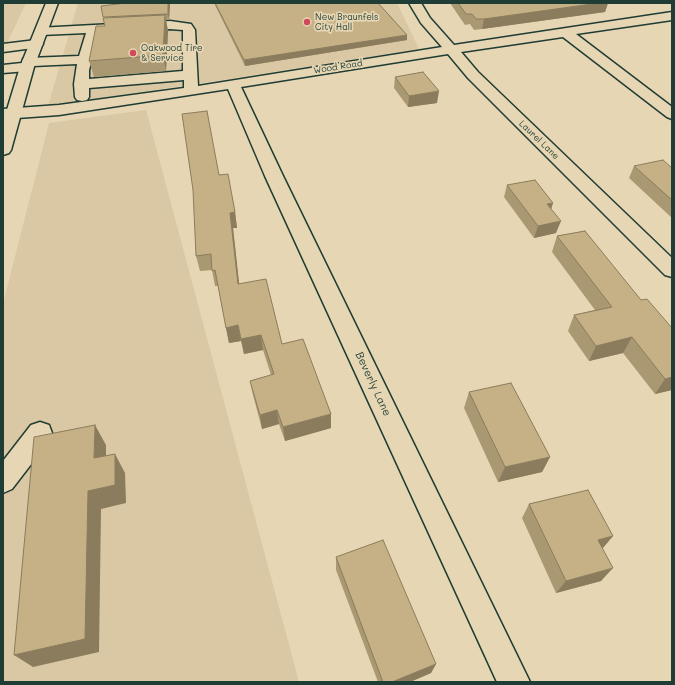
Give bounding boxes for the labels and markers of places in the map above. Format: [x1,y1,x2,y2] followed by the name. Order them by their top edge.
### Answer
[315,12,378,33] place label: New Braunfels City Hall
[302,17,312,27] marker: New Braunfels City Hall
[141,43,203,64] place label: Oakwood Tire & Service
[128,48,138,58] marker: Oakwood Tire & Service

